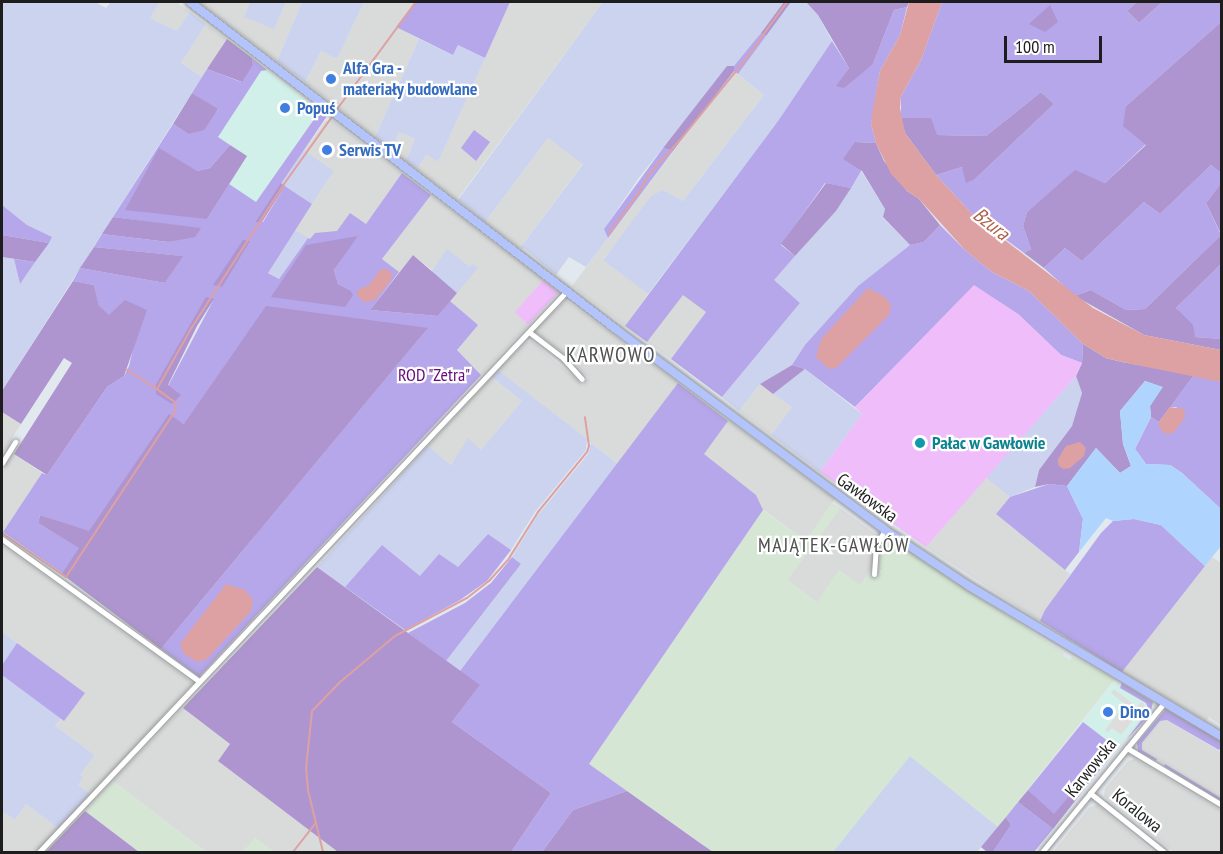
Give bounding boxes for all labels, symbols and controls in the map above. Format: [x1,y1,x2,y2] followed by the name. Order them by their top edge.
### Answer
[1007,24,1104,62] scale bar
[1015,35,1055,58] text: 100 m
[343,58,478,100] place label: Alfa Gra - materiały budowlane
[324,72,338,86] marker: Alfa Gra - materiały budowlane
[297,97,335,119] place label: Popuś
[278,101,292,115] marker: Popuś
[339,139,402,161] place label: Serwis TV
[320,143,334,157] marker: Serwis TV
[968,203,1014,245] water label: Bzura
[566,342,656,368] district label: KARWOWO
[397,364,471,386] park label: ROD "Zetra"
[932,432,1047,454] place label: Pałac w Gawłowie
[913,436,927,450] marker: Pałac w Gawłowie
[833,469,901,527] street label: Gawłowska
[758,533,910,557] district label: MAJĄTEK-GAWŁÓW
[1120,701,1150,723] place label: Dino
[1101,705,1115,719] marker: Dino
[1061,734,1121,802] street label: Karwowska
[1108,784,1166,838] street label: Koralowa

